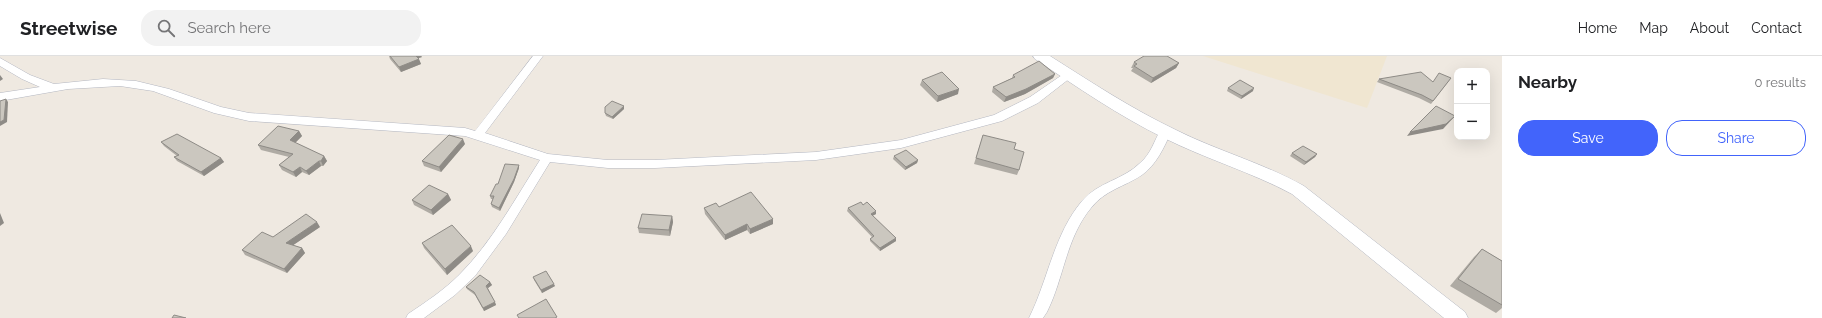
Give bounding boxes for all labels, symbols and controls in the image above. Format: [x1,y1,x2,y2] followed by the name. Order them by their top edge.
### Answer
[141,10,421,46] search box
[20,17,117,39] text: Streetwise
[155,17,177,39] icon: search
[187,19,271,37] text: Search here
[1578,20,1617,36] text: Home
[1639,20,1668,36] text: Map
[1690,20,1729,36] text: About
[1751,20,1802,36] text: Contact
[1454,68,1490,140] map controls
[1454,68,1490,104] button: +
[1518,72,1577,92] text: Nearby
[1755,75,1806,90] text: 0 results
[1454,104,1490,140] button: −
[1518,120,1658,156] button: Save
[1666,120,1806,156] button: Share

